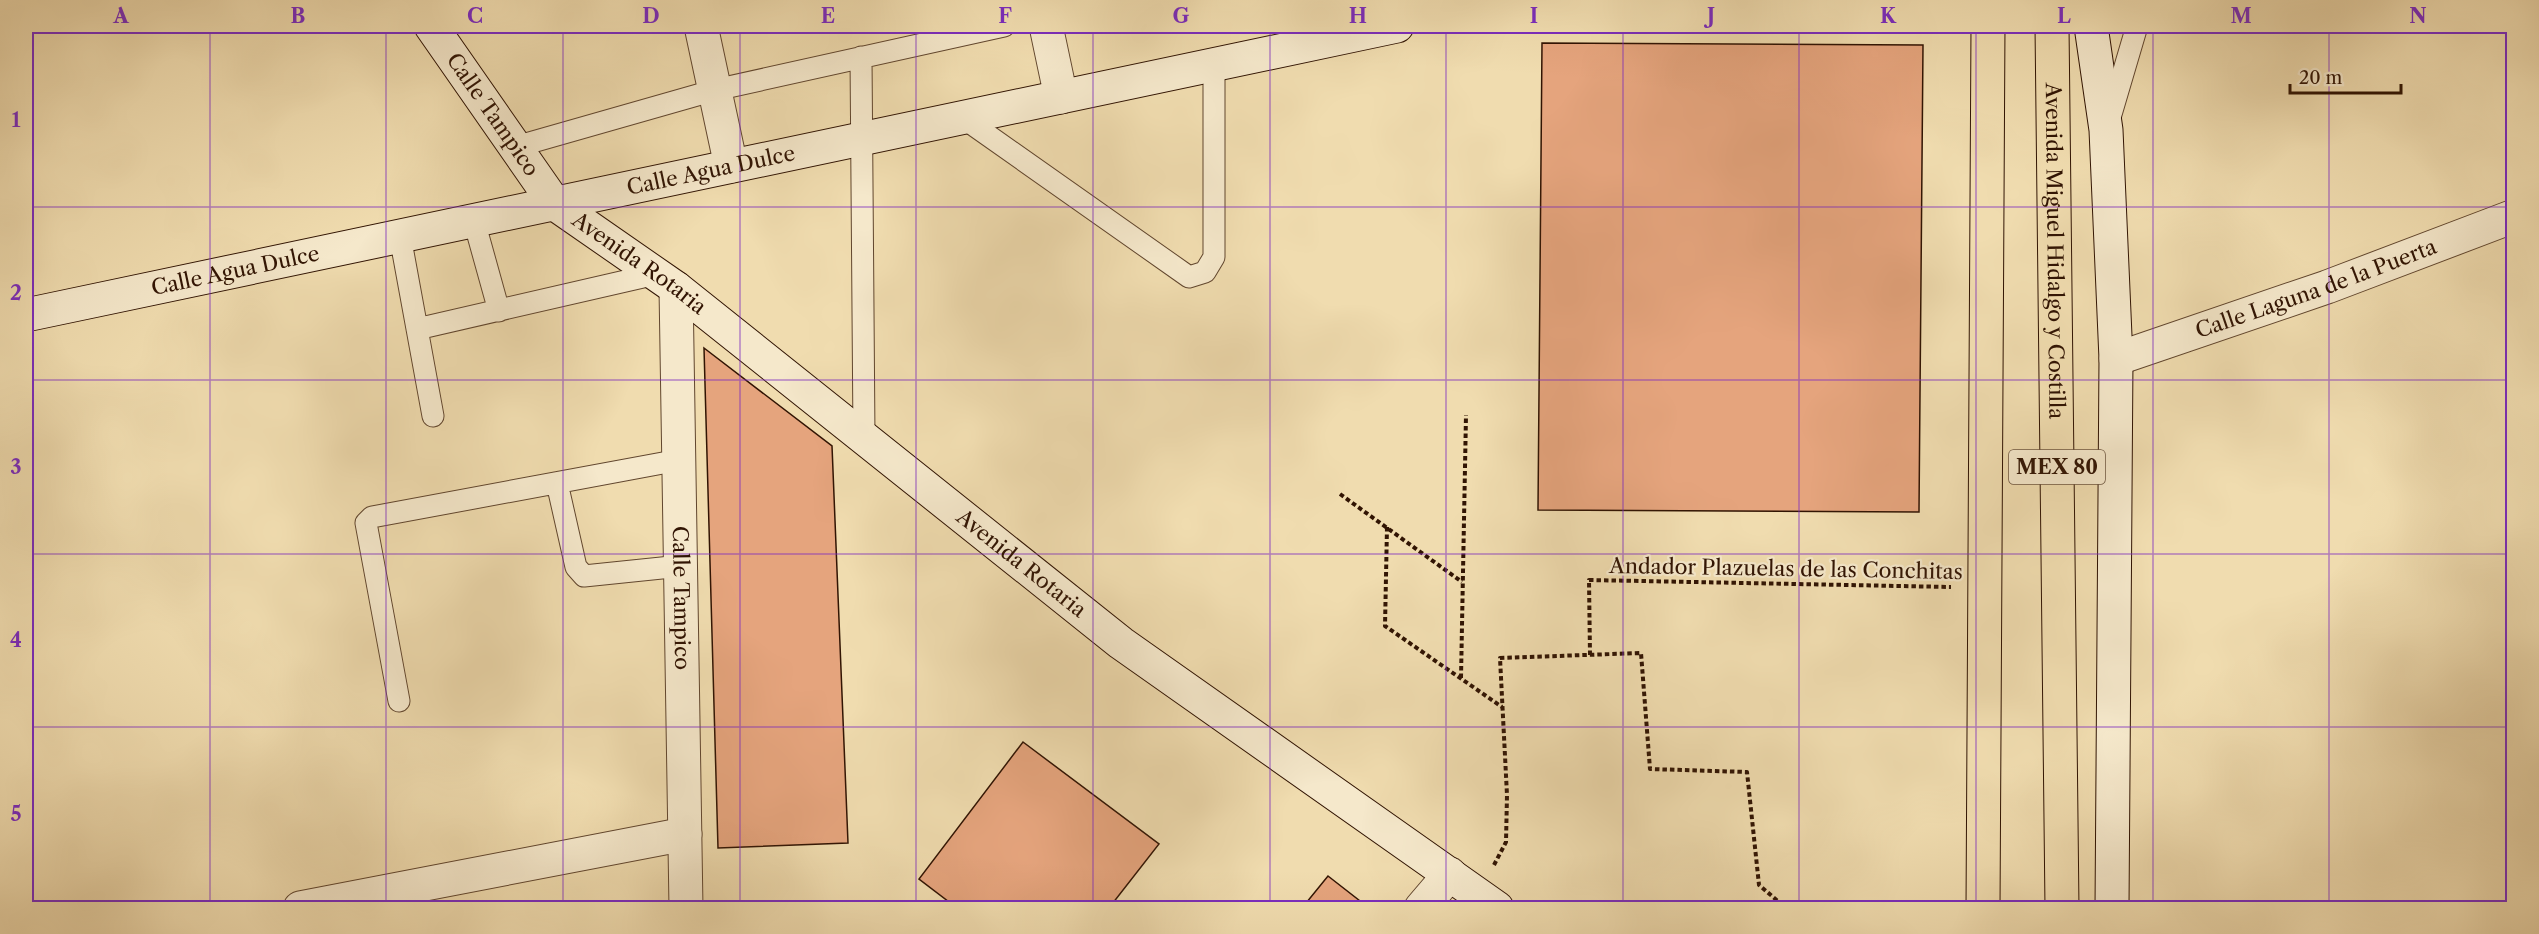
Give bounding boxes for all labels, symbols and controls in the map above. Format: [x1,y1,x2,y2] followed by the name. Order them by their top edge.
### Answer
[112,4,129,28] text: A
[291,4,306,28] text: B
[467,4,483,28] text: C
[642,4,660,28] text: D
[821,4,835,28] text: E
[998,4,1012,28] text: F
[1173,4,1190,28] text: G
[1349,4,1367,28] text: H
[1530,4,1538,28] text: I
[1703,4,1715,28] text: J
[1880,4,1897,28] text: K
[2057,4,2071,28] text: L
[2230,4,2252,28] text: M
[2409,4,2427,28] text: N
[442,48,545,181] street label: Calle Tampico
[2290,57,2401,95] scale bar
[2299,67,2343,89] text: 20 m
[2041,82,2069,420] street label: Avenida Miguel Hidalgo y Costilla
[12,108,21,132] text: 1
[624,140,797,200] street label: Calle Agua Dulce
[567,206,712,320] street label: Avenida Rotaria
[2192,233,2441,343] street label: Calle Laguna de la Puerta
[149,240,322,300] street label: Calle Agua Dulce
[10,281,22,305] text: 2
[2009,450,2105,484] road number: MEX 80
[10,455,22,479] text: 3
[951,503,1092,623] street label: Avenida Rotaria
[668,526,695,670] street label: Calle Tampico
[1608,553,1963,584] street label: Andador Plazuelas de las Conchitas
[10,628,22,652] text: 4
[10,802,22,826] text: 5

